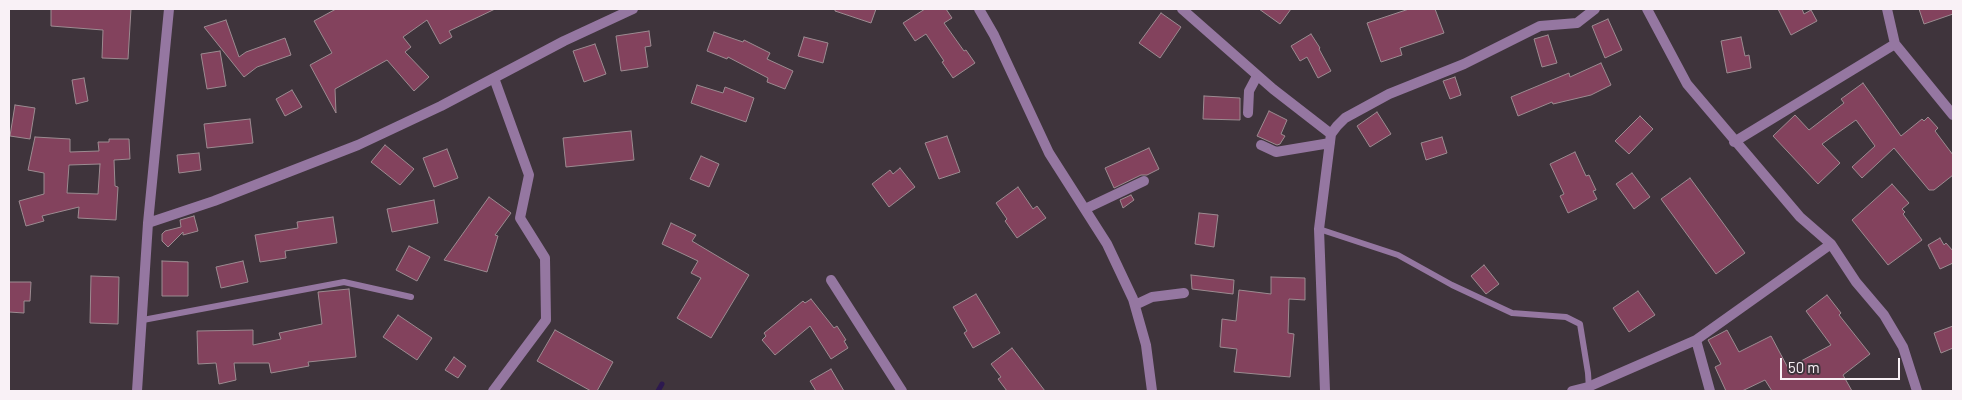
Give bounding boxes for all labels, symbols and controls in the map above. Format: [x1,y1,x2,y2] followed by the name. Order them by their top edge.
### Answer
[1782,348,1902,380] scale bar
[1788,358,1820,376] text: 50 m

